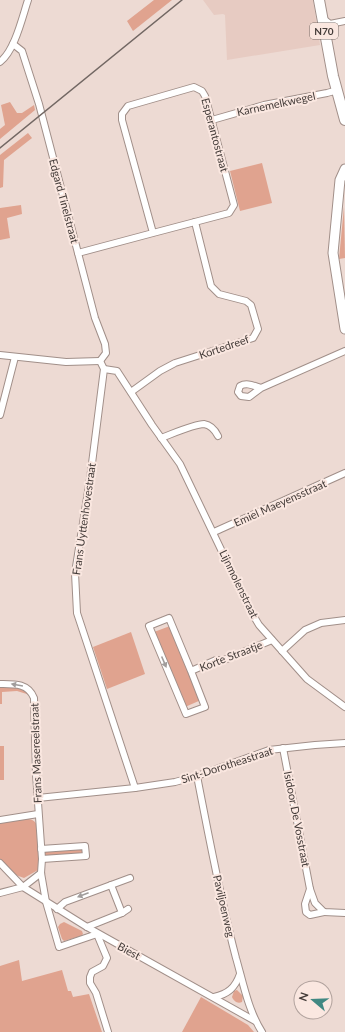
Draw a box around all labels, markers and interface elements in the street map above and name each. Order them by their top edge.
road number: N70 [310,23,338,39]
street label: Karnemelkwegel [235,89,316,118]
street label: Esperantostraat [199,96,232,173]
street label: Edgard Tinelstraat [47,157,82,245]
street label: Kortedreef [197,332,251,361]
street label: Frans Uyttenhovestraat [69,462,98,576]
street label: Emiel Maeyensstraat [231,476,328,529]
street label: Lijnmolenstraat [217,548,262,620]
street label: Korte Straatje [197,637,264,674]
one-way arrow [162,656,168,668]
one-way arrow [11,682,23,688]
street label: Frans Masereelstraat [27,703,44,803]
street label: Sint-Dorotheastraat [179,744,274,786]
street label: Isidoor De Vosstraat [282,770,313,868]
street label: Paviljoenweg [211,873,238,939]
one-way arrow [77,893,89,899]
street label: Biest [116,939,143,962]
north arrow [293,980,333,1020]
text: N [296,990,311,1003]

